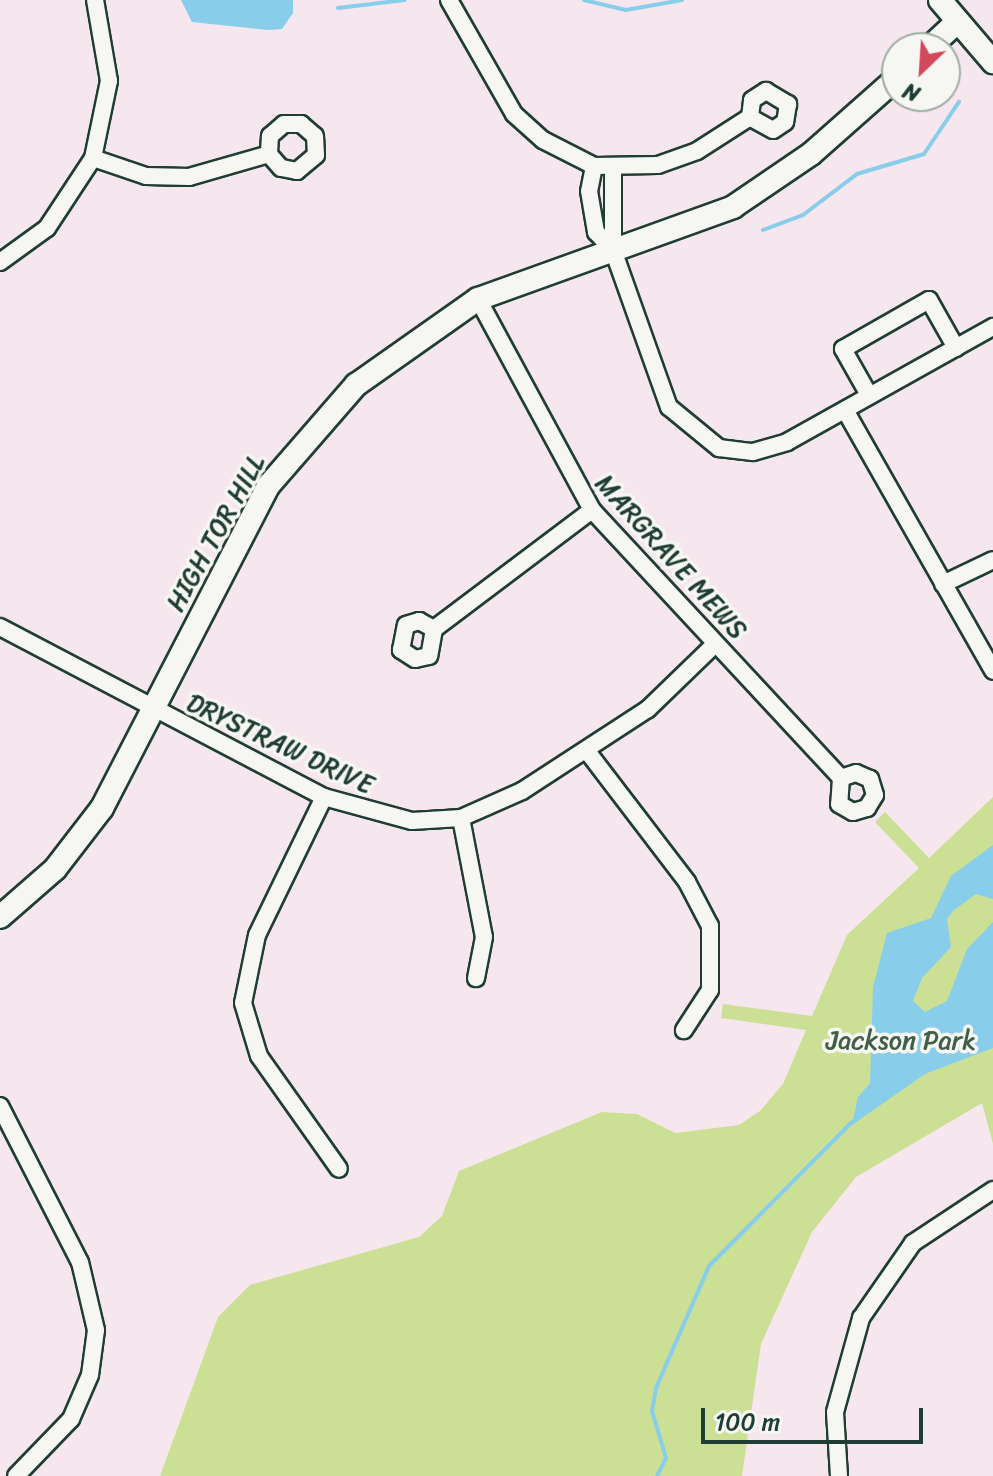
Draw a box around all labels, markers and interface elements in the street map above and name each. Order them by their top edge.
north arrow [881,32,961,112]
text: N [896,71,927,113]
street label: HIGH TOR HILL [160,448,272,618]
street label: MARGRAVE MEWS [589,469,753,645]
street label: DRYSTRAW DRIVE [181,687,379,801]
park label: Jackson Park [826,1025,976,1057]
scale bar [705,1392,927,1442]
text: 100 m [715,1401,780,1443]

